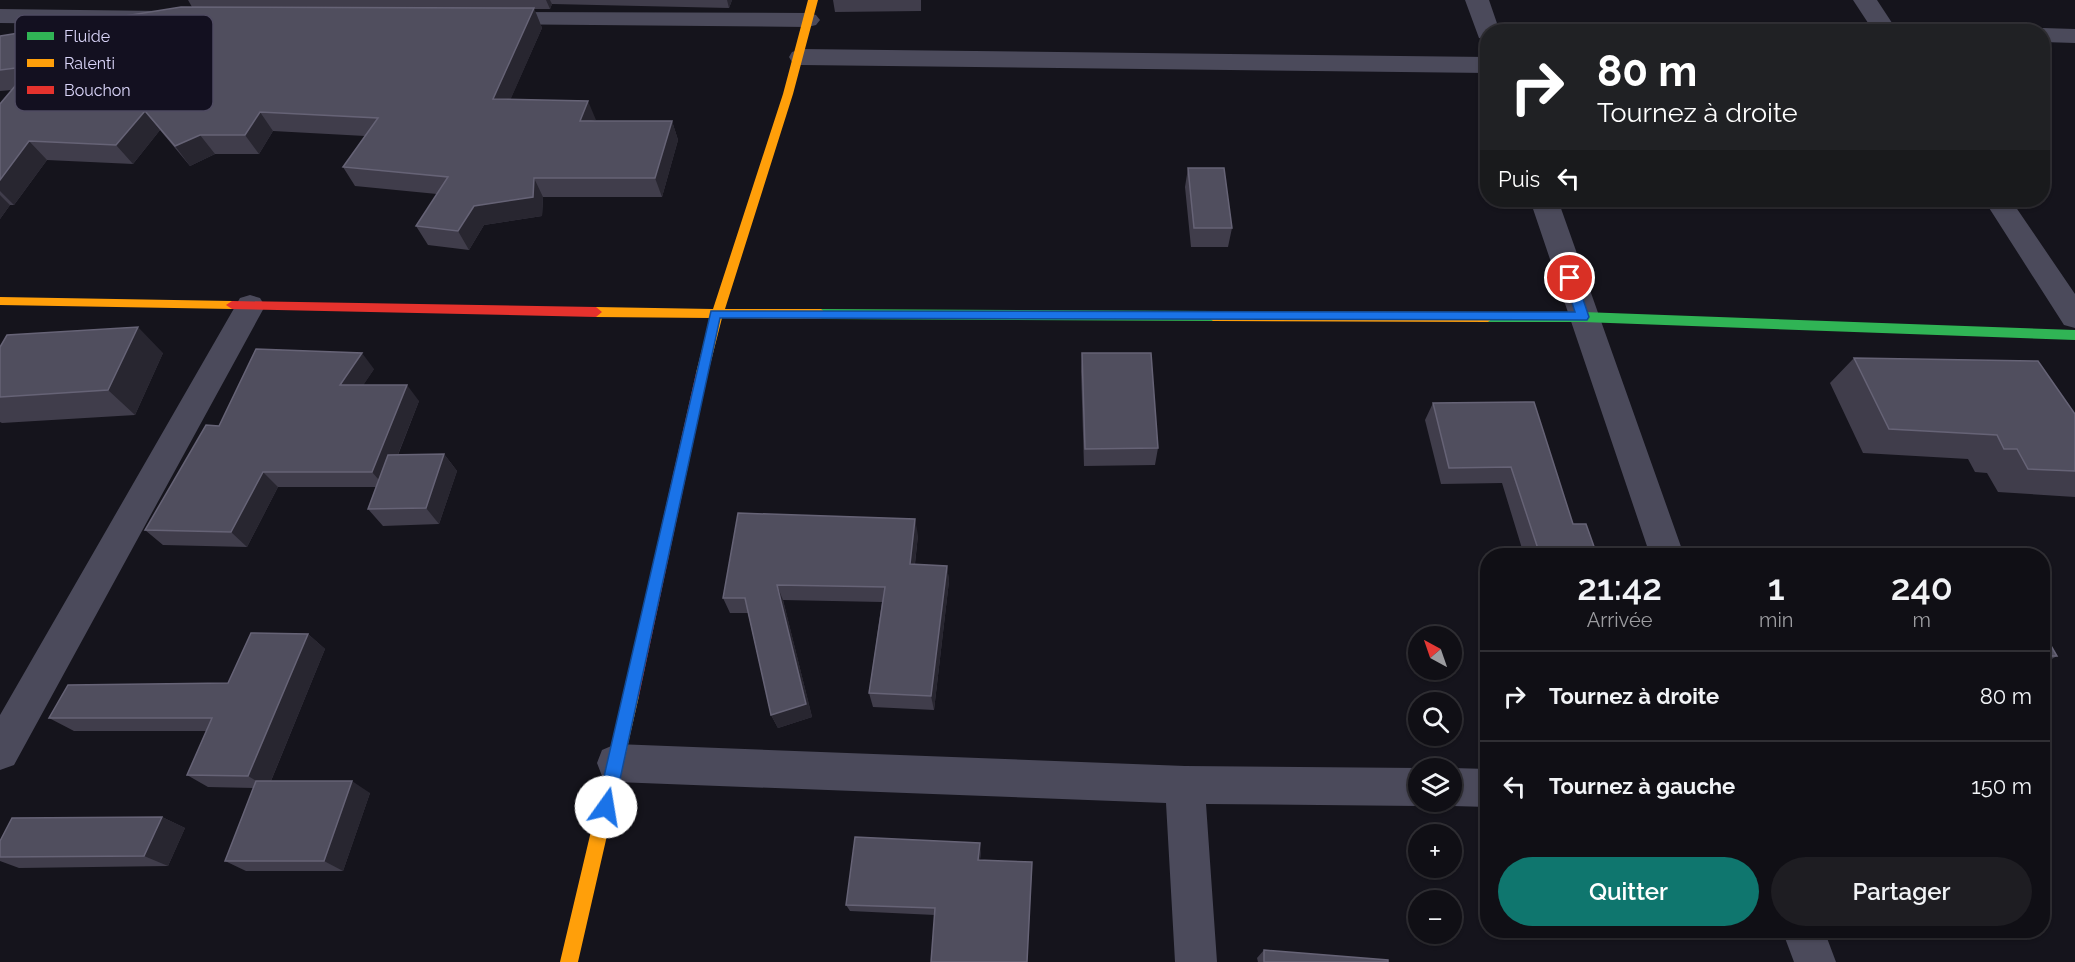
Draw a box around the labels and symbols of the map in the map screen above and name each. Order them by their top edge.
legend [15,15,213,111]
text: Fluide [64,27,110,46]
text: Ralenti [64,54,115,73]
text: Bouchon [64,81,131,100]
pin [1544,252,1595,303]
north arrow [1408,626,1462,680]
position arrow [574,775,638,839]

